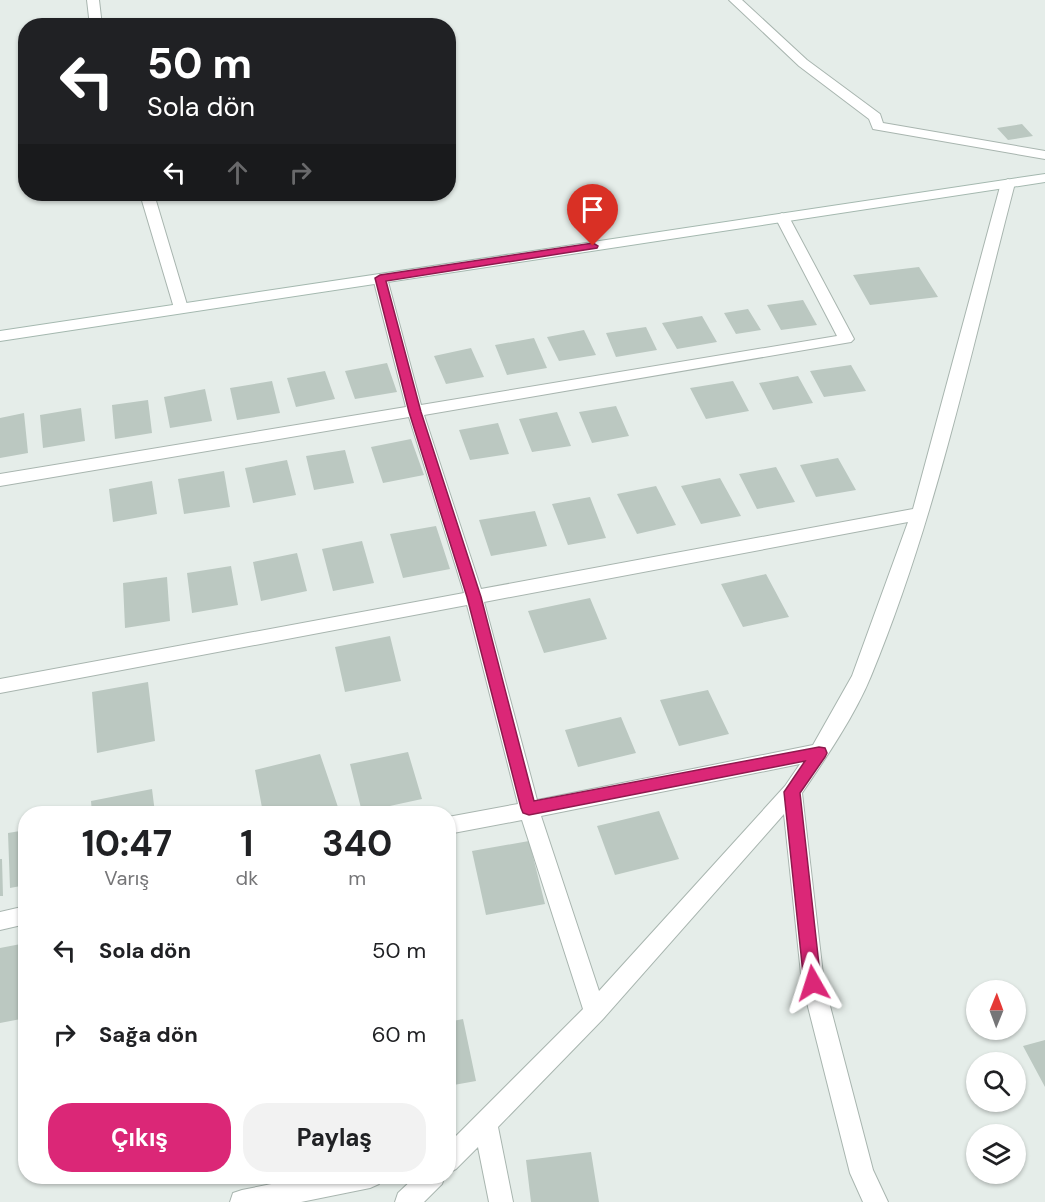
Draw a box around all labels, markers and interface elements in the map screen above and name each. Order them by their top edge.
text: 50 m [147,36,252,91]
icon: left [48,42,126,120]
text: Sola dön [147,89,255,124]
icon: left [158,156,191,189]
icon: ahead [221,156,254,189]
icon: right [284,156,317,189]
pin [567,184,618,246]
icon: arrive [576,193,609,226]
text: 10:47 [82,820,172,867]
text: 1 [240,820,253,867]
text: 340 [322,820,392,867]
text: Varış [104,865,149,891]
text: dk [236,865,258,891]
text: m [348,865,366,891]
icon: left [48,934,81,967]
text: Sola dön [99,936,191,965]
text: 50 m [372,936,426,965]
position arrow [781,951,845,1015]
north arrow [966,980,1026,1040]
map controls [966,980,1026,1184]
icon: right [48,1018,81,1051]
text: Sağa dön [99,1020,198,1049]
text: 60 m [372,1020,426,1049]
button: search [966,1052,1026,1112]
button: Çıkış [48,1103,231,1172]
button: Paylaş [243,1103,426,1172]
button: layers [966,1124,1026,1184]

